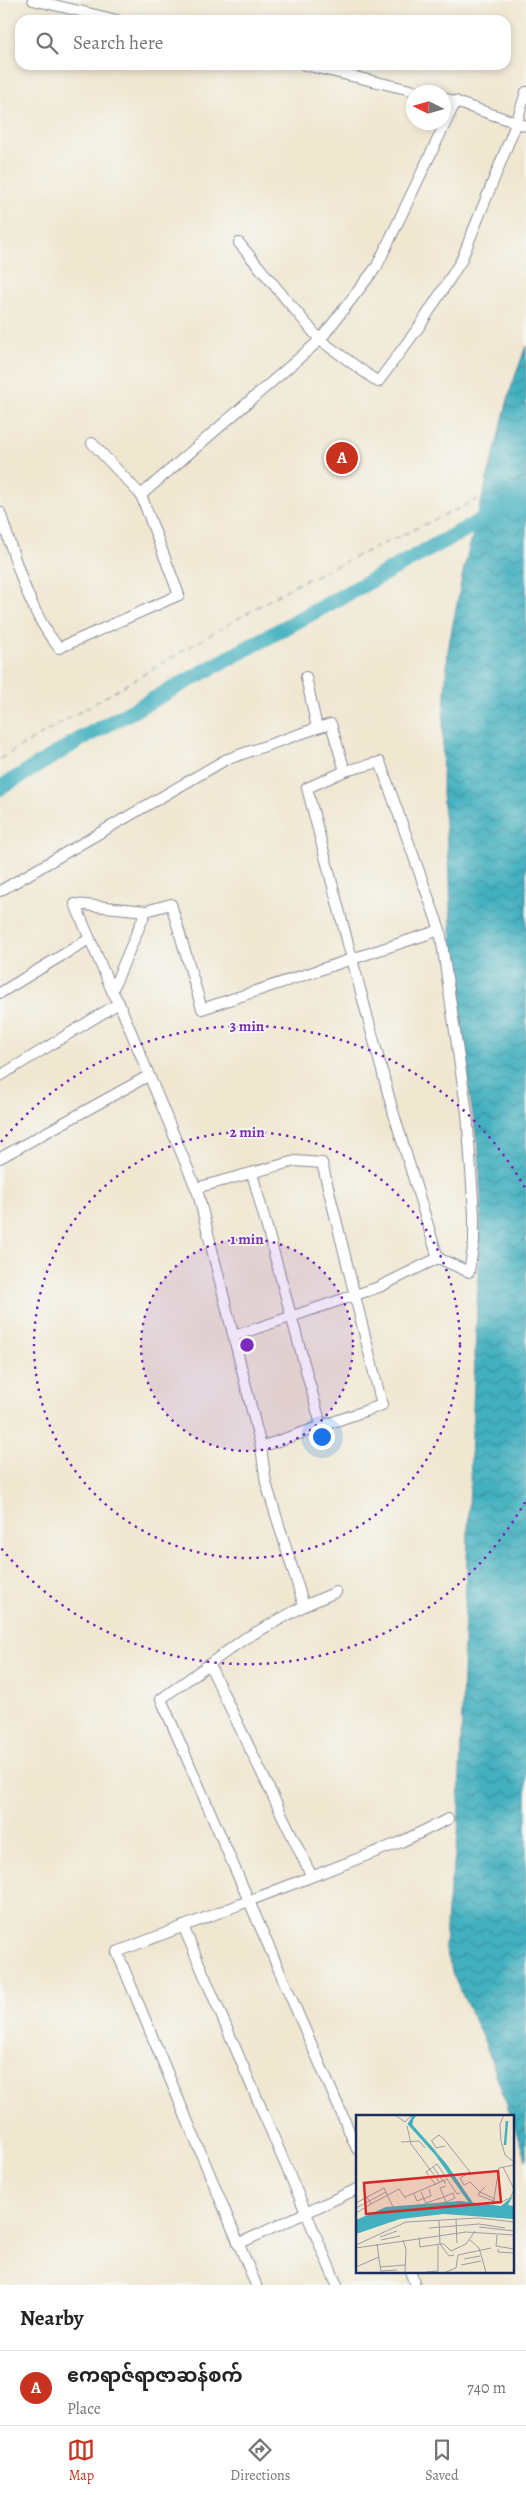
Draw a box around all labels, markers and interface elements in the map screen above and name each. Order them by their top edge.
search box [15,15,511,70]
icon: search [33,29,61,57]
text: Search here [73,30,163,56]
north arrow [406,85,451,130]
pin: A [326,439,358,477]
text: 3 min [230,1016,265,1036]
text: 2 min [229,1122,265,1142]
text: 1 min [230,1229,264,1249]
centre of rings [238,1336,256,1354]
your location [309,1424,335,1450]
inset map [356,2115,514,2272]
text: Nearby [20,2304,83,2332]
text: ဧကရာဇ်ရာဇာဆန်စက် [67,2363,243,2389]
text: A [31,2377,41,2399]
text: 740 m [467,2377,506,2399]
text: Place [67,2398,101,2420]
tab: Map [67,2436,95,2485]
tab: Directions [230,2436,290,2485]
tab: Saved [425,2436,459,2485]

